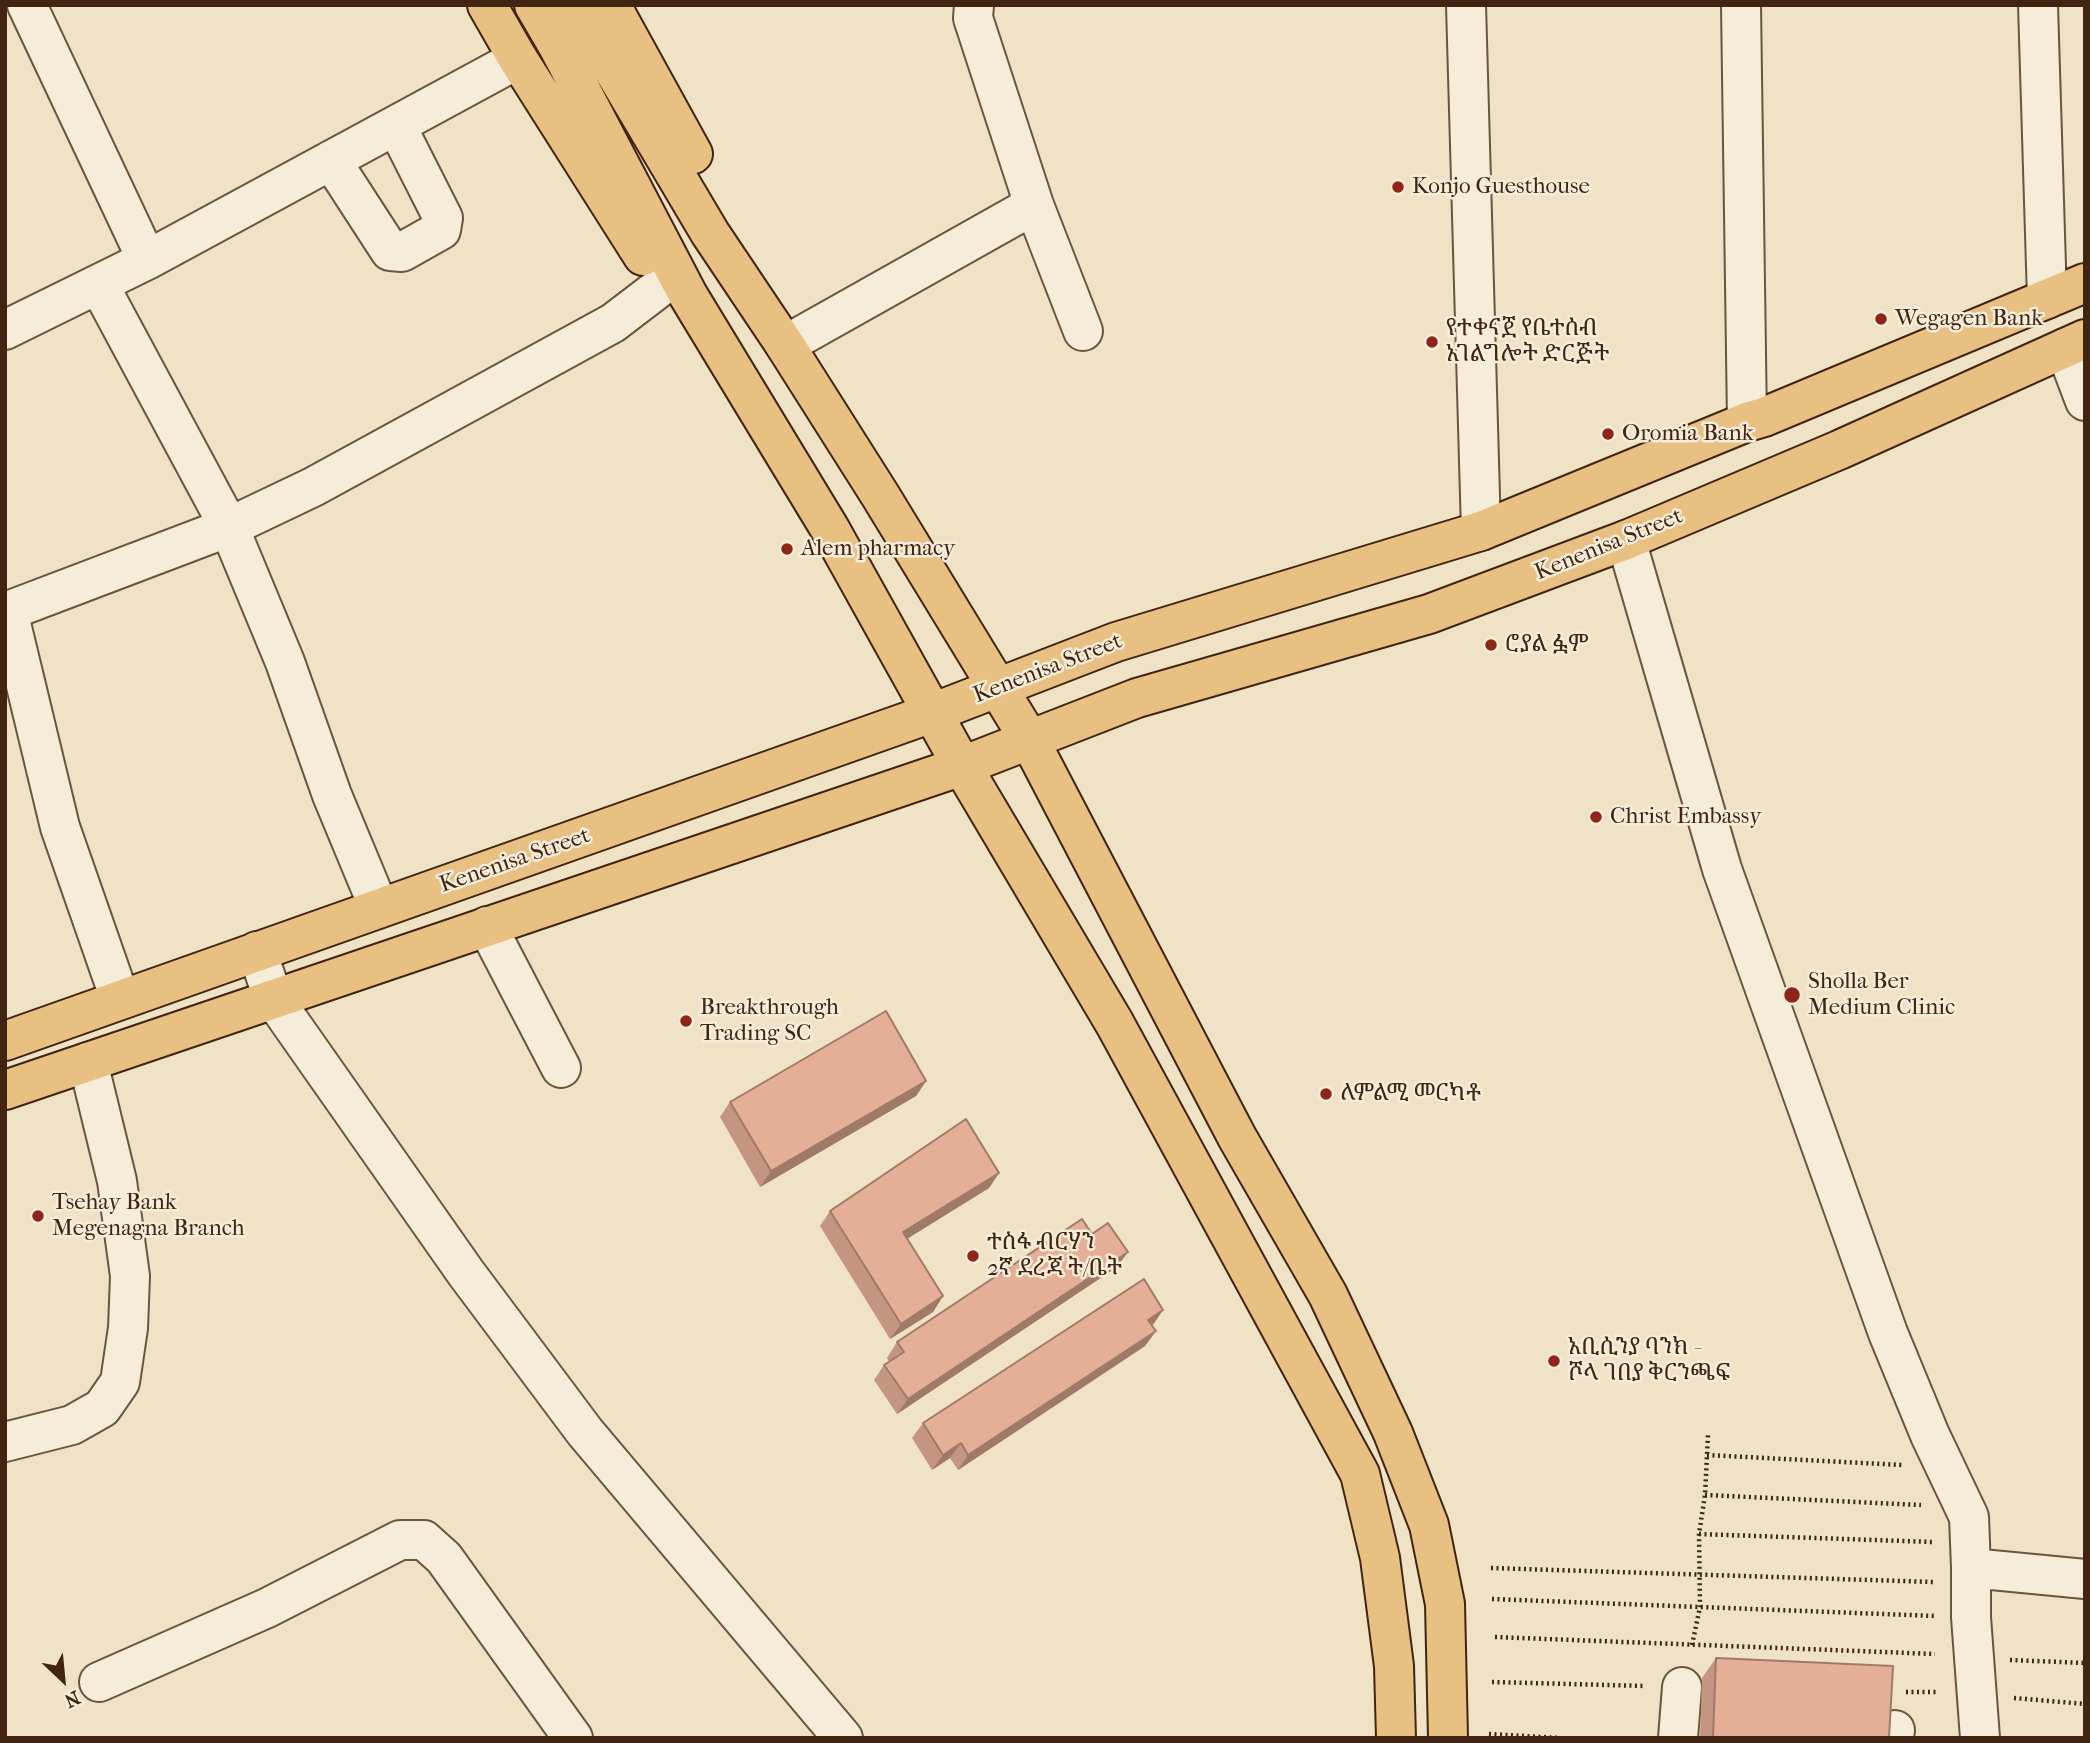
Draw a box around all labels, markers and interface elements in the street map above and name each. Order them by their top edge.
place label: Konjo Guesthouse [1412,173,1590,201]
marker: Konjo Guesthouse [1390,179,1406,195]
place label: Wegagen Bank [1895,305,2043,333]
marker: Wegagen Bank [1873,311,1889,327]
place label: የተቀናጀ የቤተሰብ አገልግሎት ድርጅት [1446,315,1609,369]
marker: የተቀናጀ የቤተሰብ አገልግሎት ድርጅት [1424,334,1440,350]
place label: Oromia Bank [1622,420,1754,448]
marker: Oromia Bank [1600,426,1616,442]
street label: Kenenisa Street [1531,503,1687,587]
place label: Alem pharmacy [801,535,955,563]
marker: Alem pharmacy [779,541,795,557]
street label: Kenenisa Street [970,628,1126,710]
place label: ሮያል ፏም [1505,631,1589,659]
marker: ሮያል ፏም [1483,637,1499,653]
place label: Christ Embassy [1610,803,1761,831]
marker: Christ Embassy [1588,809,1604,825]
street label: Kenenisa Street [436,822,594,900]
place label: Sholla Ber Medium Clinic [1808,968,1955,1022]
marker: Sholla Ber Medium Clinic [1782,985,1802,1005]
place label: Breakthrough Trading SC [700,994,839,1048]
marker: Breakthrough Trading SC [678,1013,694,1029]
place label: ለምልሚ መርካቶ [1340,1080,1481,1108]
marker: ለምልሚ መርካቶ [1318,1086,1334,1102]
place label: Tsehay Bank Megenagna Branch [52,1189,245,1243]
marker: Tsehay Bank Megenagna Branch [30,1208,46,1224]
place label: ተስፋ ብርሃን 2ኛ ደረጃ ት/ቤት [987,1229,1122,1283]
marker: ተስፋ ብርሃን 2ኛ ደረጃ ት/ቤት [965,1248,981,1264]
place label: አቢሲንያ ባንክ - ሾላ ገበያ ቅርንጫፍ [1568,1334,1730,1388]
marker: አቢሲንያ ባንክ - ሾላ ገበያ ቅርንጫፍ [1546,1353,1562,1369]
north arrow [28,1645,98,1715]
text: N [61,1686,84,1712]

